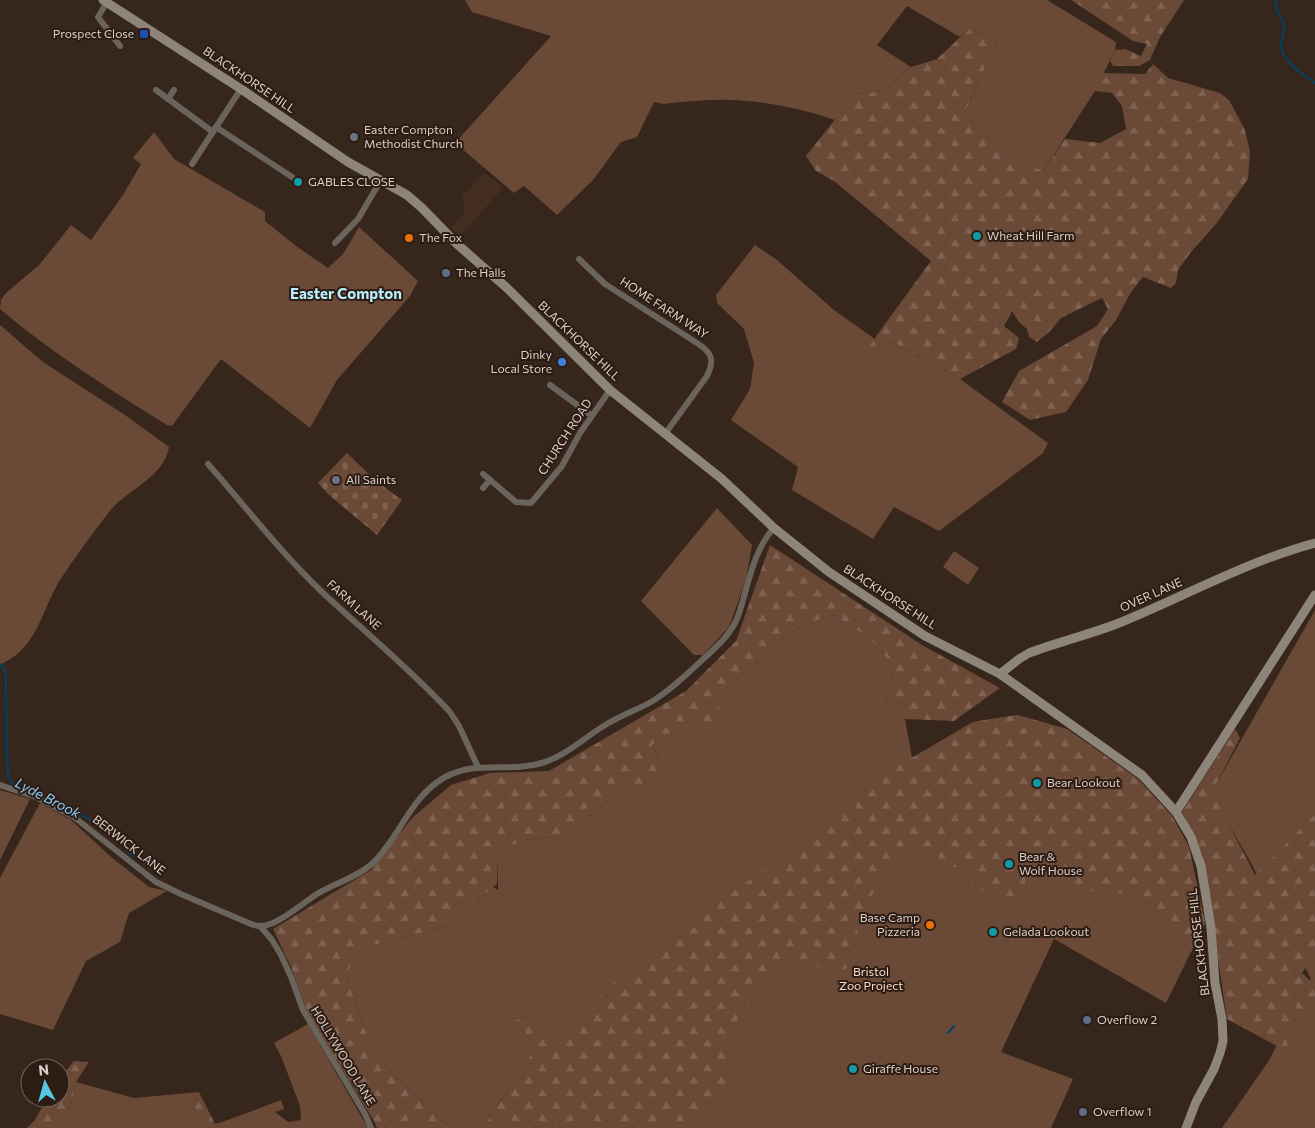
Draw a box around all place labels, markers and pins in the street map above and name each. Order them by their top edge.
place label: Prospect Close [53,26,134,40]
marker: Prospect Close [138,28,150,40]
place label: Easter Compton Methodist Church [364,122,463,150]
marker: Easter Compton Methodist Church [348,131,360,143]
place label: GABLES CLOSE [308,174,395,188]
marker: GABLES CLOSE [292,176,304,188]
place label: Wheat Hill Farm [987,228,1075,242]
place label: The Fox [419,230,463,244]
marker: Wheat Hill Farm [971,230,983,242]
marker: The Fox [403,232,415,244]
place label: The Halls [456,265,506,279]
marker: The Halls [440,267,452,279]
place label: Dinky Local Store [491,347,552,375]
marker: Dinky Local Store [556,356,568,368]
place label: All Saints [346,472,396,486]
marker: All Saints [330,474,342,486]
place label: Bear Lookout [1047,775,1121,789]
marker: Bear Lookout [1031,777,1043,789]
place label: Bear & Wolf House [1019,849,1082,877]
marker: Bear & Wolf House [1003,858,1015,870]
place label: Base Camp Pizzeria [860,910,920,938]
marker: Base Camp Pizzeria [924,919,936,931]
place label: Gelada Lookout [1003,924,1089,938]
marker: Gelada Lookout [987,926,999,938]
place label: Overflow 2 [1097,1012,1158,1026]
marker: Overflow 2 [1081,1014,1093,1026]
place label: Giraffe House [863,1061,938,1075]
marker: Giraffe House [847,1063,859,1075]
place label: Overflow 1 [1093,1104,1152,1118]
marker: Overflow 1 [1077,1106,1089,1118]

